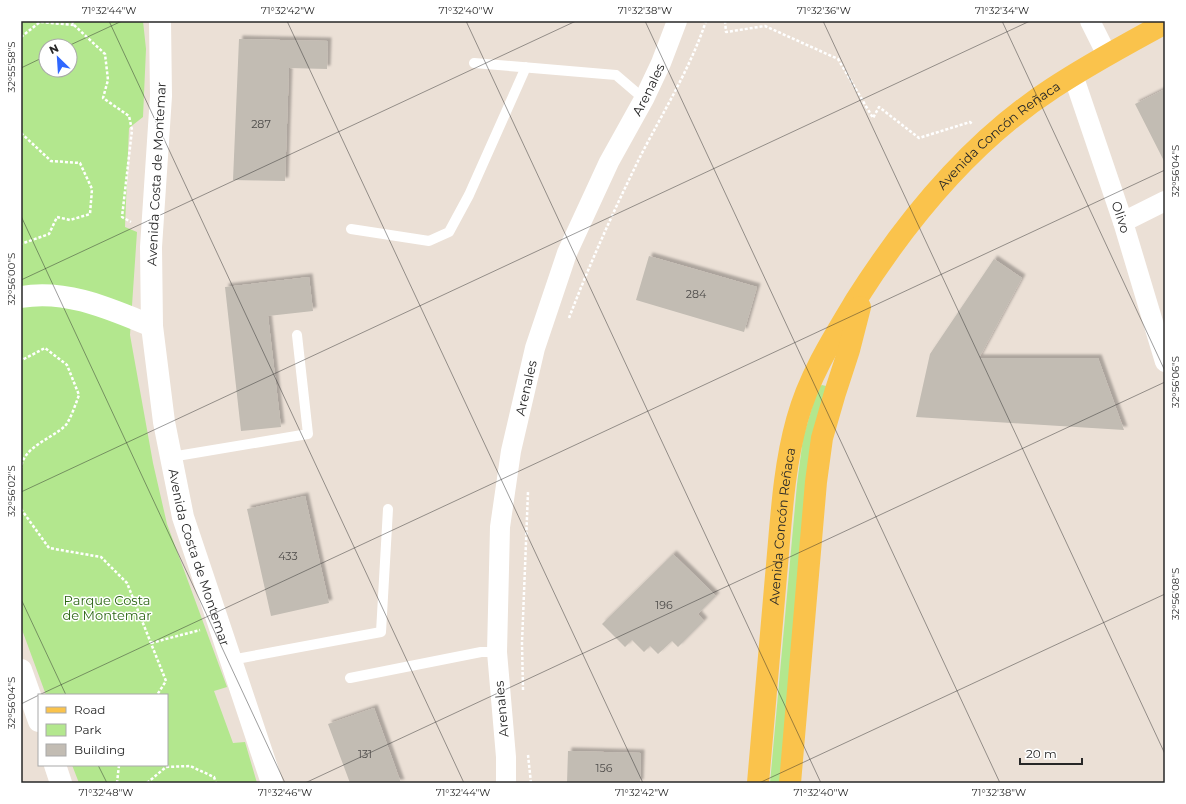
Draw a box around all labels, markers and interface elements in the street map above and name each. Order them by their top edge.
text: 71°32'44"W [82,4,136,17]
text: 71°32'42"W [261,4,315,17]
text: 71°32'40"W [439,4,494,17]
text: 71°32'38"W [618,4,672,17]
text: 71°32'36"W [797,4,851,17]
text: 71°32'34"W [975,4,1029,17]
north arrow [38,38,78,78]
text: N [47,41,61,57]
text: 32°55'58"S [5,42,18,92]
street label: Arenales [628,61,668,118]
street label: Avenida Concón Reñaca [934,78,1063,193]
street label: Avenida Costa de Montemar [143,82,169,266]
house number: 287 [251,117,271,131]
text: 32°56'04"S [1169,145,1182,197]
street label: Olivo [1108,199,1134,235]
text: 32°56'00"S [5,253,18,305]
house number: 284 [686,287,707,301]
text: 32°56'06"S [1169,356,1182,408]
street label: Arenales [512,359,540,417]
street label: Avenida Concón Reñaca [766,446,798,605]
text: 32°56'02"S [5,465,18,517]
street label: Avenida Costa de Montemar [166,467,234,648]
house number: 433 [278,549,298,563]
text: 32°56'08"S [1169,568,1182,620]
park label: Parque Costa de Montemar [63,592,152,623]
house number: 196 [655,598,673,612]
text: 32°56'04"S [5,677,18,729]
street label: Arenales [491,680,511,738]
legend [38,694,168,766]
text: Road [74,702,105,717]
text: Park [74,722,102,737]
scale bar [1020,740,1082,766]
text: Building [74,742,125,757]
text: 20 m [1026,746,1057,761]
house number: 131 [358,747,372,761]
house number: 156 [596,761,613,775]
text: 71°32'48"W [79,786,133,799]
text: 71°32'46"W [258,786,312,799]
text: 71°32'44"W [436,786,490,799]
text: 71°32'42"W [615,786,669,799]
text: 71°32'40"W [794,786,849,799]
text: 71°32'38"W [972,786,1026,799]

